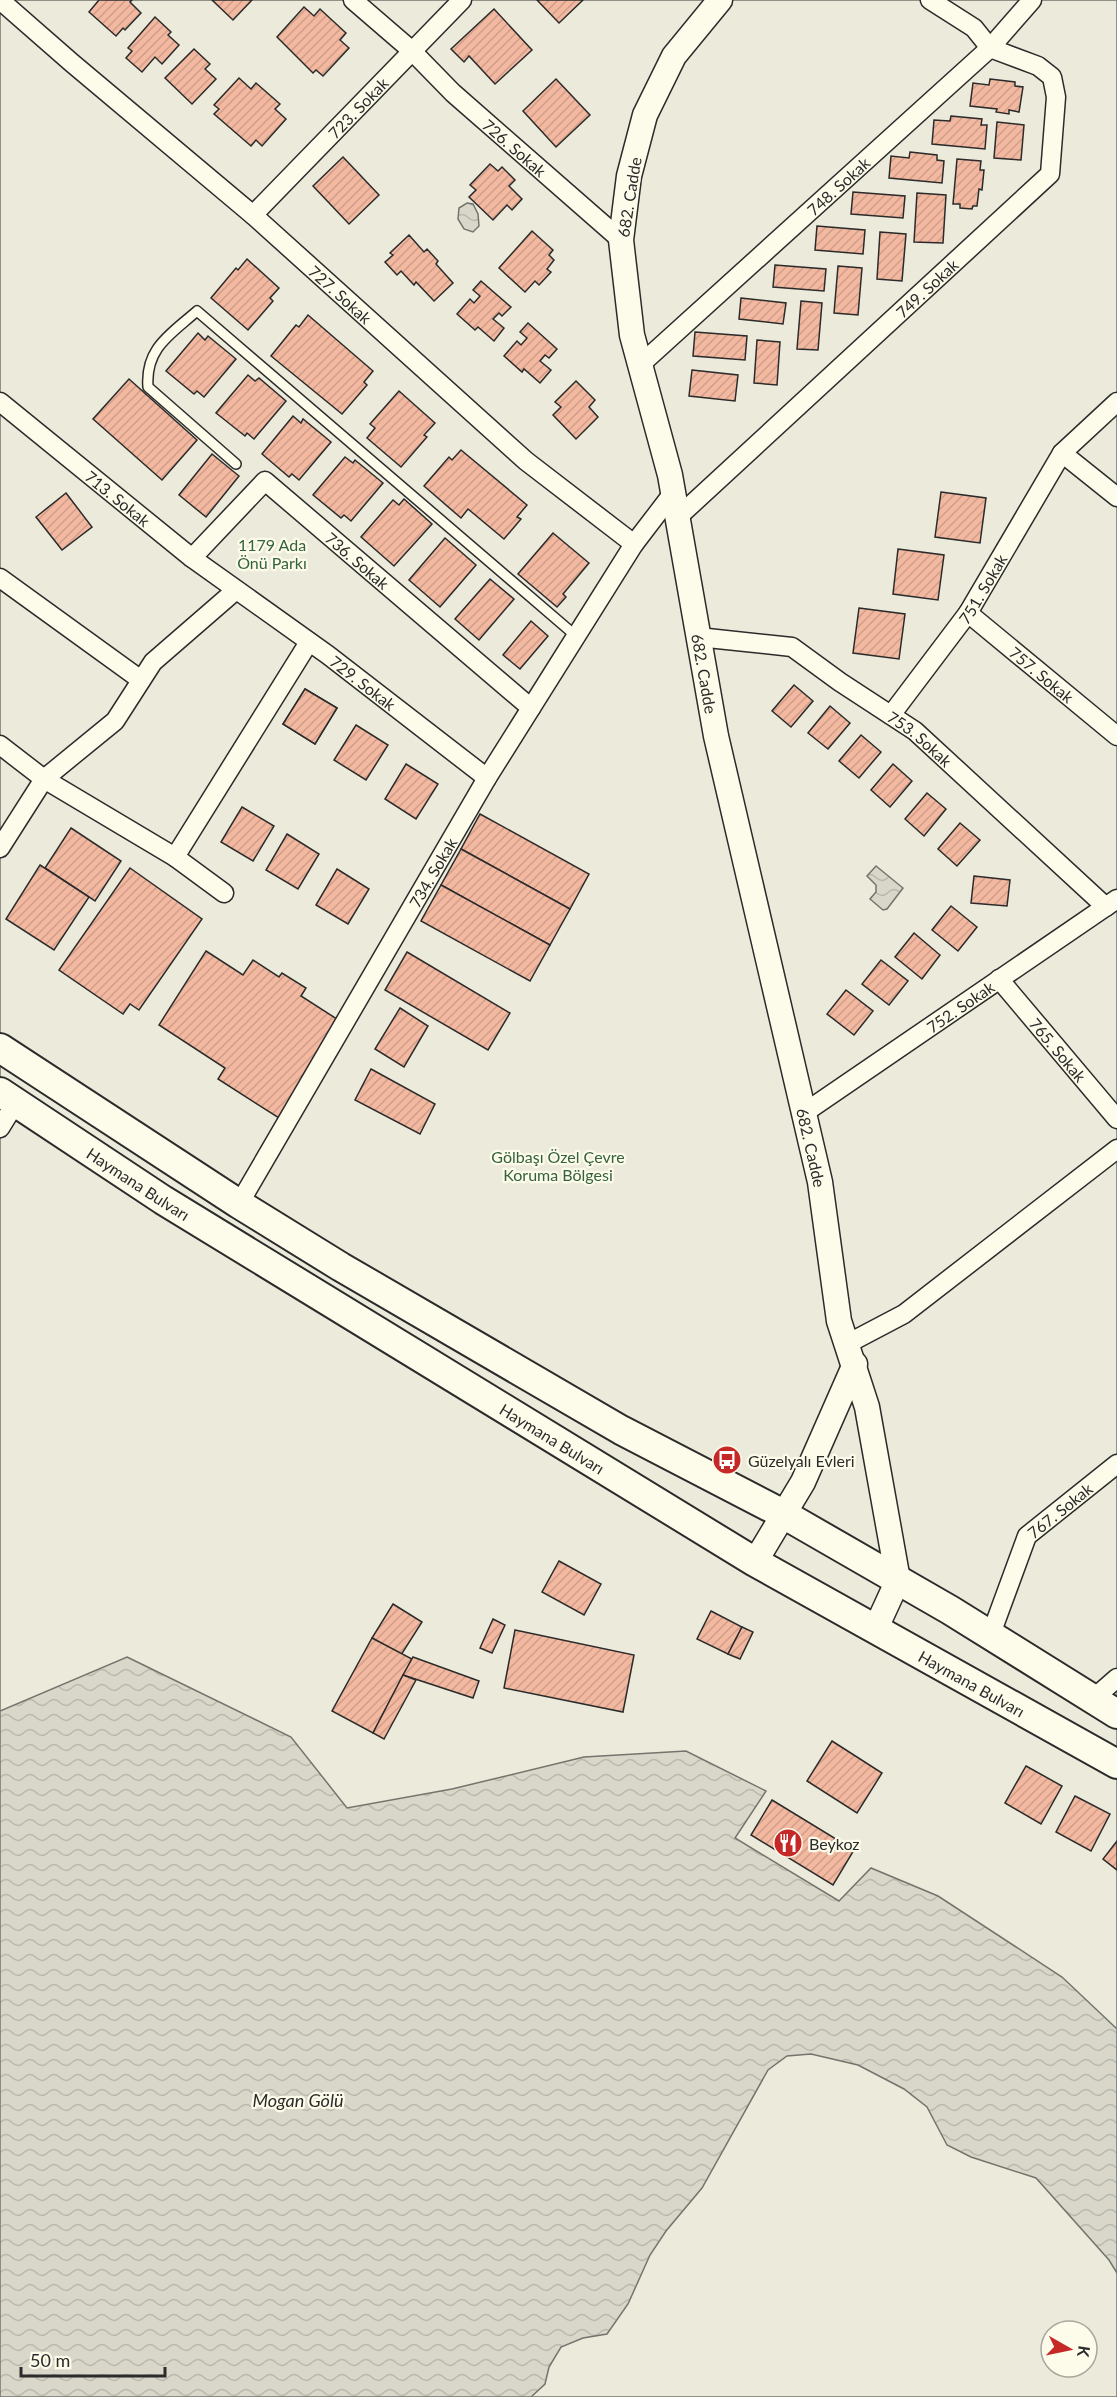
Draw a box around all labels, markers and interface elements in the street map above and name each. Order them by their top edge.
street label: 723. Sokak [324,72,392,142]
street label: 726. Sokak [479,114,551,180]
street label: 748. Sokak [803,152,874,219]
street label: 682. Cadde [613,156,645,238]
street label: 749. Sokak [891,254,962,321]
street label: 727. Sokak [305,261,376,328]
street label: 713. Sokak [82,466,155,530]
street label: 736. Sokak [322,528,394,593]
park label: 1179 Ada Önü Parkı [237,535,307,572]
street label: 751. Sokak [954,550,1011,627]
street label: 682. Cadde [689,632,721,715]
street label: 757. Sokak [1006,642,1079,707]
street label: 729. Sokak [327,651,400,714]
street label: 753. Sokak [884,706,957,771]
street label: 734. Sokak [404,833,460,910]
street label: 752. Sokak [923,976,998,1036]
street label: 765. Sokak [1026,1014,1091,1086]
street label: 682. Cadde [794,1106,830,1188]
street label: Haymana Bulvarı [84,1143,193,1224]
park label: Gölbaşı Özel Çevre Koruma Bölgesi [491,1147,625,1184]
street label: Haymana Bulvarı [497,1399,608,1477]
bus stop icon: Güzelyalı Evleri [711,1444,743,1476]
place label: Güzelyalı Evleri [748,1451,855,1470]
street label: 767. Sokak [1023,1478,1096,1542]
street label: Haymana Bulvarı [916,1646,1029,1720]
restaurant icon: Beykoz [772,1827,804,1859]
place label: Beykoz [809,1834,860,1853]
water label: Mogan Gölü [253,2089,343,2111]
north arrow [1039,2319,1099,2379]
scale bar [21,2340,165,2378]
text: K [1074,2345,1095,2359]
text: 50 m [30,2349,70,2371]

